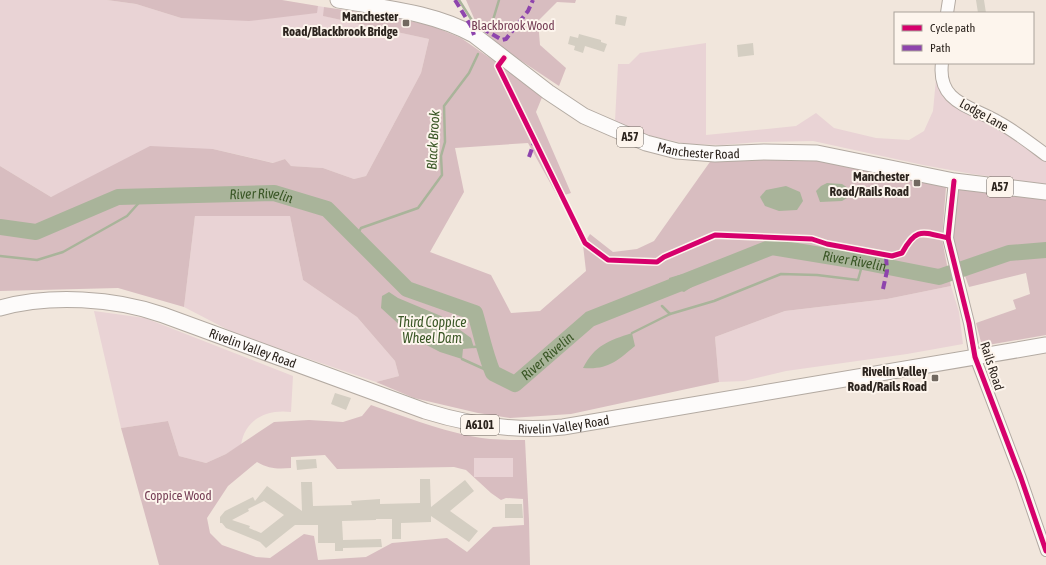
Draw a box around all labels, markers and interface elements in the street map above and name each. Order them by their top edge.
place label: Manchester Road/Blackbrook Bridge [283,9,399,39]
legend [894,12,1034,64]
marker: Manchester Road/Blackbrook Bridge [401,18,411,28]
park label: Blackbrook Wood [471,18,555,33]
text: Cycle path [930,21,975,35]
text: Path [930,41,951,55]
street label: Lodge Lane [957,95,1011,135]
water label: Black Brook [423,109,443,170]
road number: A57 [617,127,643,147]
street label: Manchester Road [656,139,740,161]
place label: Manchester Road/Rails Road [830,169,910,199]
road number: A57 [987,177,1013,197]
marker: Manchester Road/Rails Road [912,178,922,188]
water label: River Rivelin [229,185,295,206]
water label: River Rivelin [821,247,888,274]
water label: Third Coppice Wheel Dam [397,314,467,346]
street label: Rivelin Valley Road [207,325,298,371]
water label: River Rivelin [518,329,577,383]
street label: Rails Road [977,340,1007,392]
place label: Rivelin Valley Road/Rails Road [848,364,928,394]
marker: Rivelin Valley Road/Rails Road [930,373,940,383]
street label: Rivelin Valley Road [518,412,610,436]
road number: A6101 [461,415,499,435]
park label: Coppice Wood [144,488,212,503]

